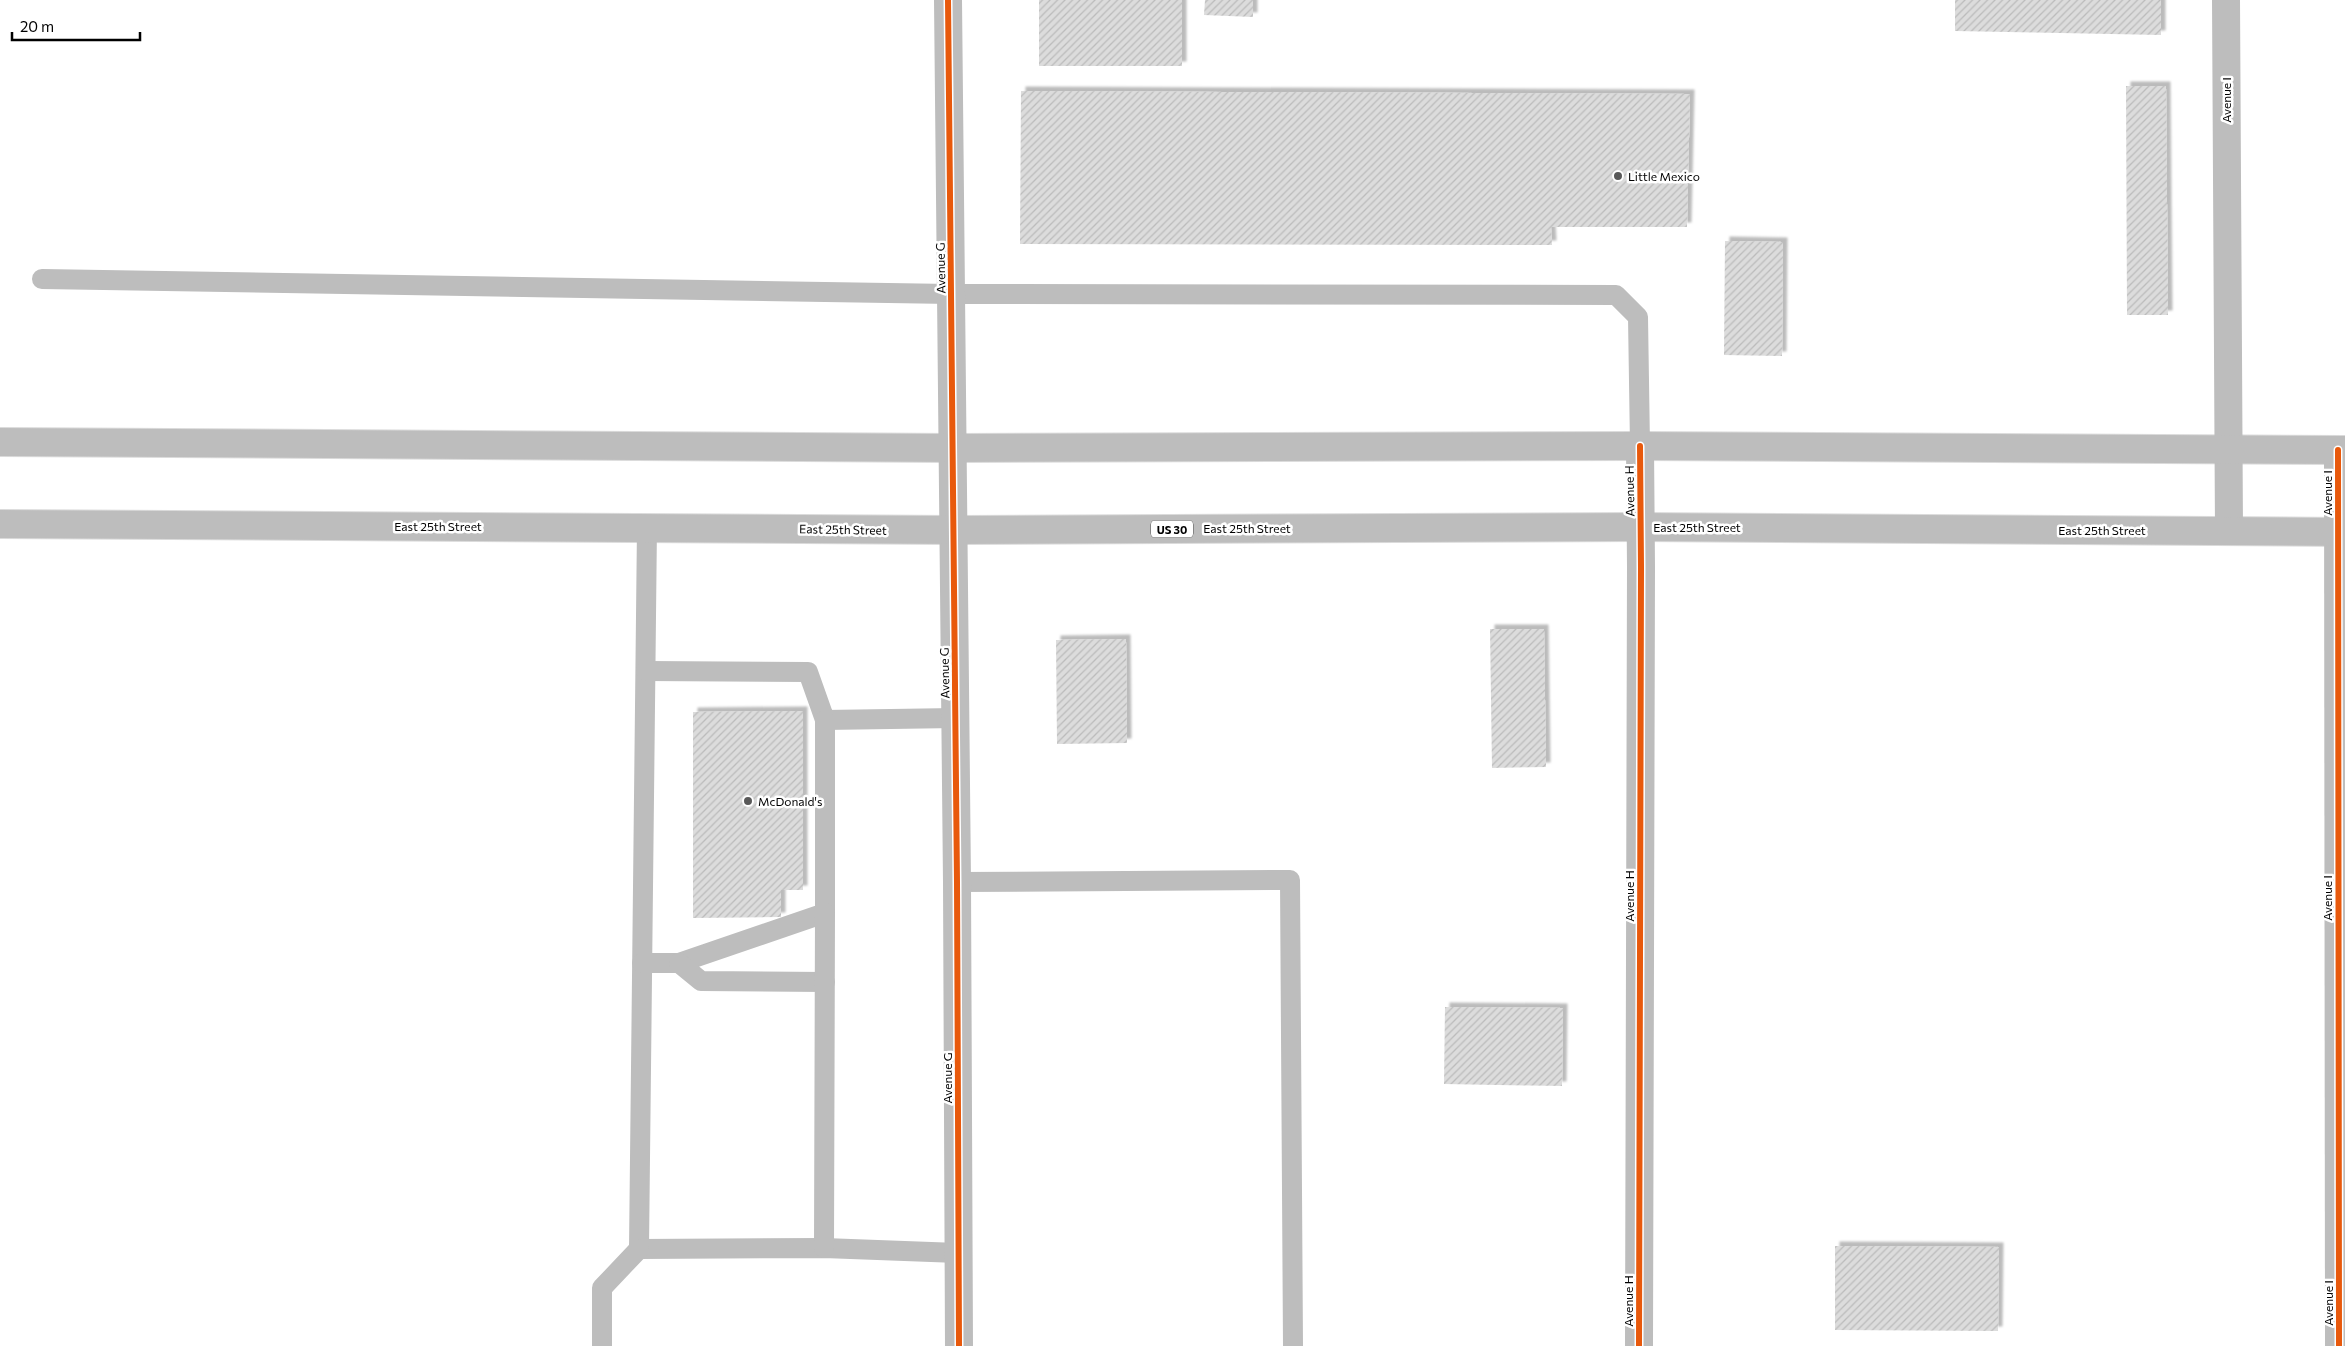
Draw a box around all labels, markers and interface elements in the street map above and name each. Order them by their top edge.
scale bar [12,10,140,42]
text: 20 m [20,17,54,35]
street label: Avenue I [2219,77,2233,123]
place label: Little Mexico [1628,169,1700,183]
marker: Little Mexico [1612,170,1624,182]
street label: Avenue G [933,242,947,294]
street label: Avenue H [1622,465,1636,517]
street label: Avenue I [2320,470,2334,516]
street label: East 25th Street [394,519,482,533]
road number: US 30 [1151,520,1193,538]
street label: East 25th Street [1653,520,1741,534]
street label: East 25th Street [799,521,887,537]
street label: East 25th Street [1203,521,1291,535]
street label: East 25th Street [2058,523,2146,537]
street label: Avenue G [937,647,951,699]
place label: McDonald's [758,794,822,808]
marker: McDonald's [742,795,754,807]
street label: Avenue H [1622,870,1636,922]
street label: Avenue I [2320,875,2334,921]
street label: Avenue G [940,1052,954,1104]
street label: Avenue H [1621,1275,1635,1327]
street label: Avenue I [2321,1280,2335,1326]

